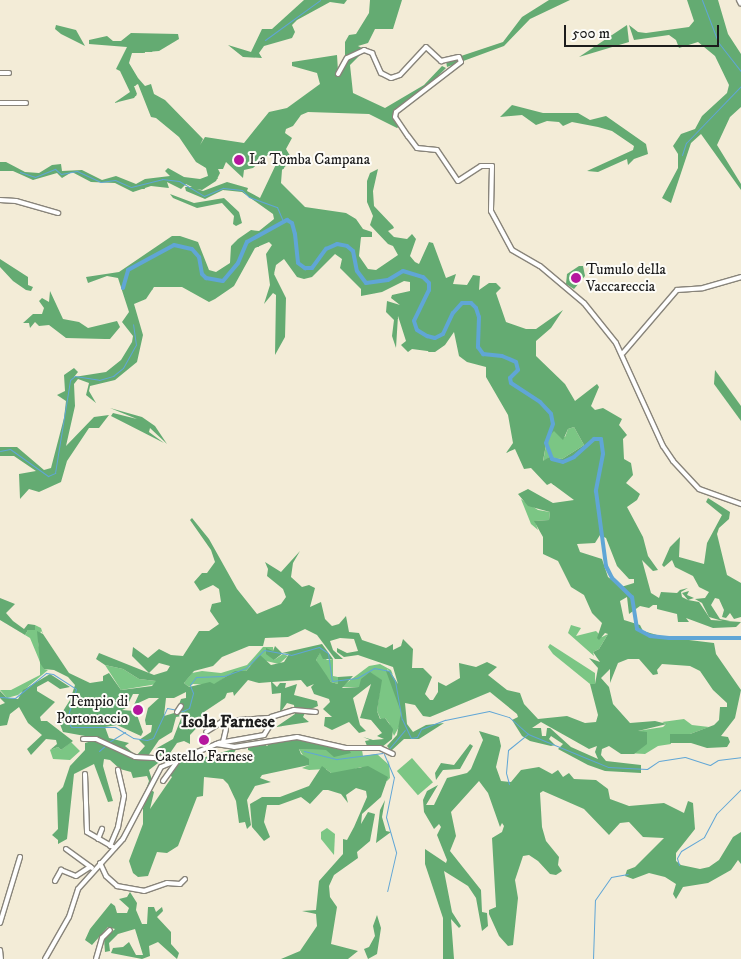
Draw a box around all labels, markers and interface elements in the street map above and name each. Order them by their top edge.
scale bar [566,15,721,47]
text: 500 m [572,24,610,43]
place label: La Tomba Campana [249,151,370,169]
marker: La Tomba Campana [233,154,245,166]
place label: Tumulo della Vaccareccia [586,260,666,295]
marker: Tumulo della Vaccareccia [570,272,582,284]
place label: Tempio di Portonaccio [56,692,128,727]
marker: Tempio di Portonaccio [132,704,144,716]
district label: Isola Farnese [181,711,275,733]
marker: Castello Farnese [198,734,210,746]
place label: Castello Farnese [155,748,253,766]

